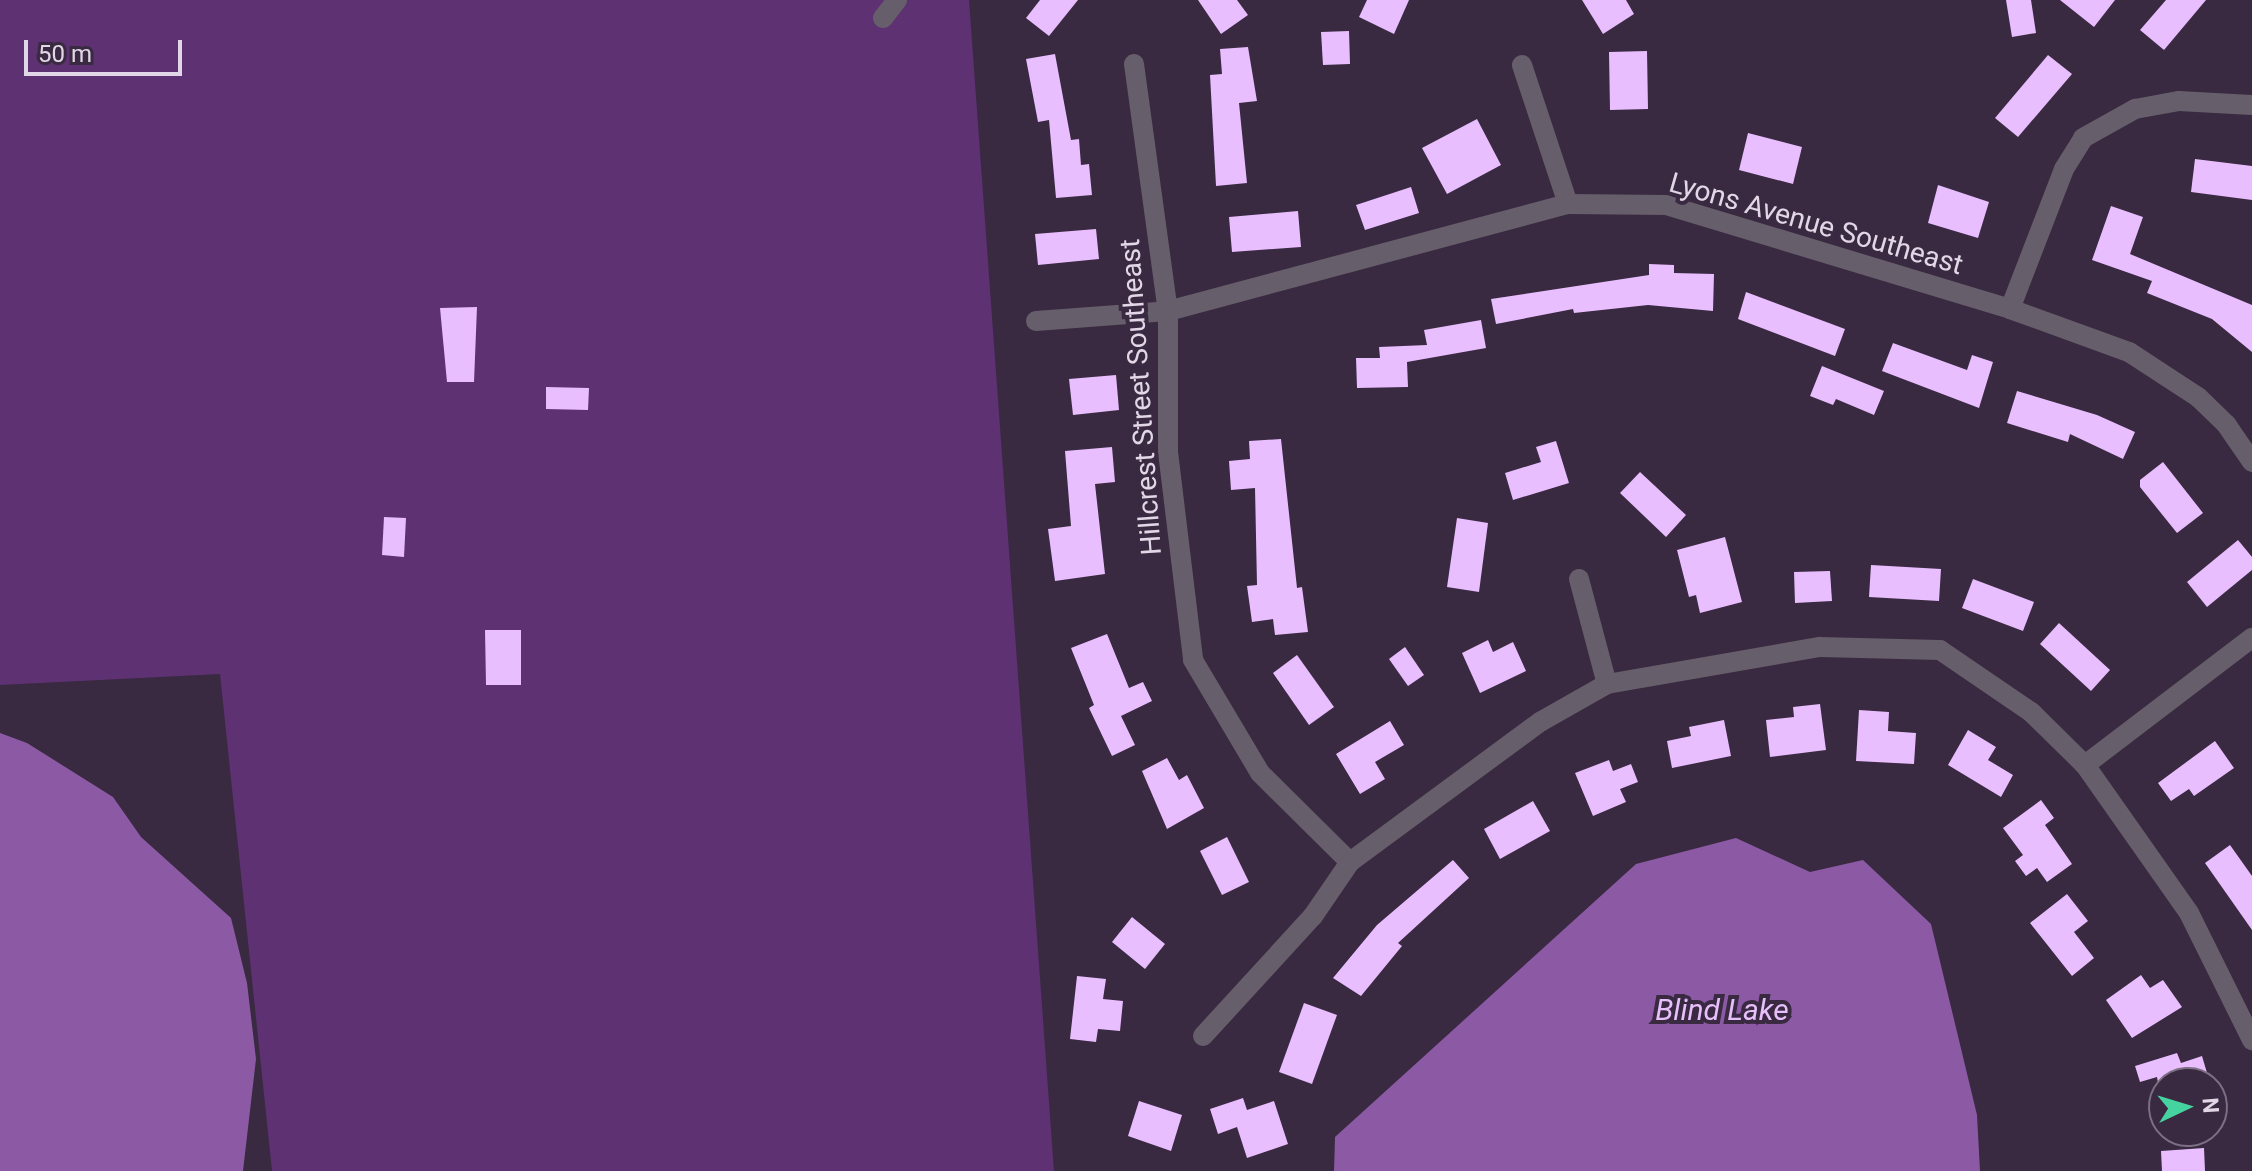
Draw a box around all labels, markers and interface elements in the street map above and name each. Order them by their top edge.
scale bar [28,24,186,74]
text: 50 m [38,40,92,68]
street label: Lyons Avenue Southeast [1665,166,1967,282]
street label: Hillcrest Street Southeast [1113,238,1169,556]
water label: Blind Lake [1655,992,1789,1028]
north arrow [2148,1067,2228,1147]
text: N [2197,1097,2223,1114]

